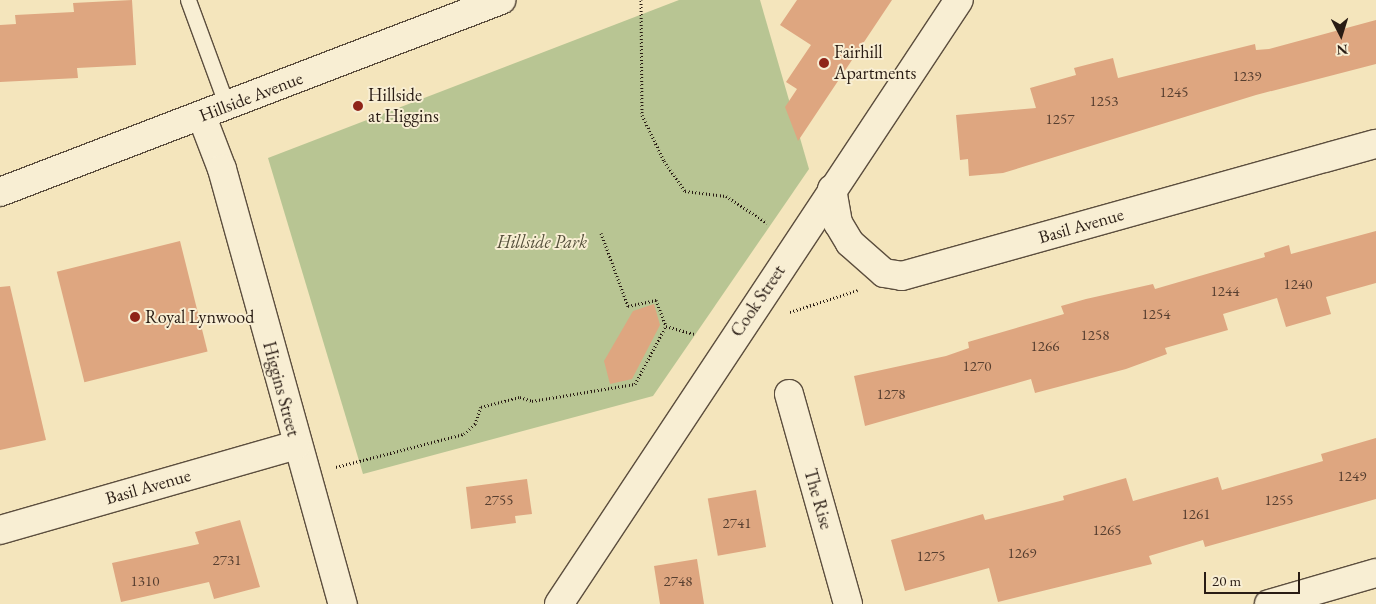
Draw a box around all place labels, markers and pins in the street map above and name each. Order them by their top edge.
place label: Fairhill Apartments [834,42,916,84]
marker: Fairhill Apartments [818,57,830,69]
place label: Hillside at Higgins [368,85,439,128]
marker: Hillside at Higgins [352,100,364,112]
place label: Royal Lynwood [145,306,254,328]
marker: Royal Lynwood [129,311,141,323]

